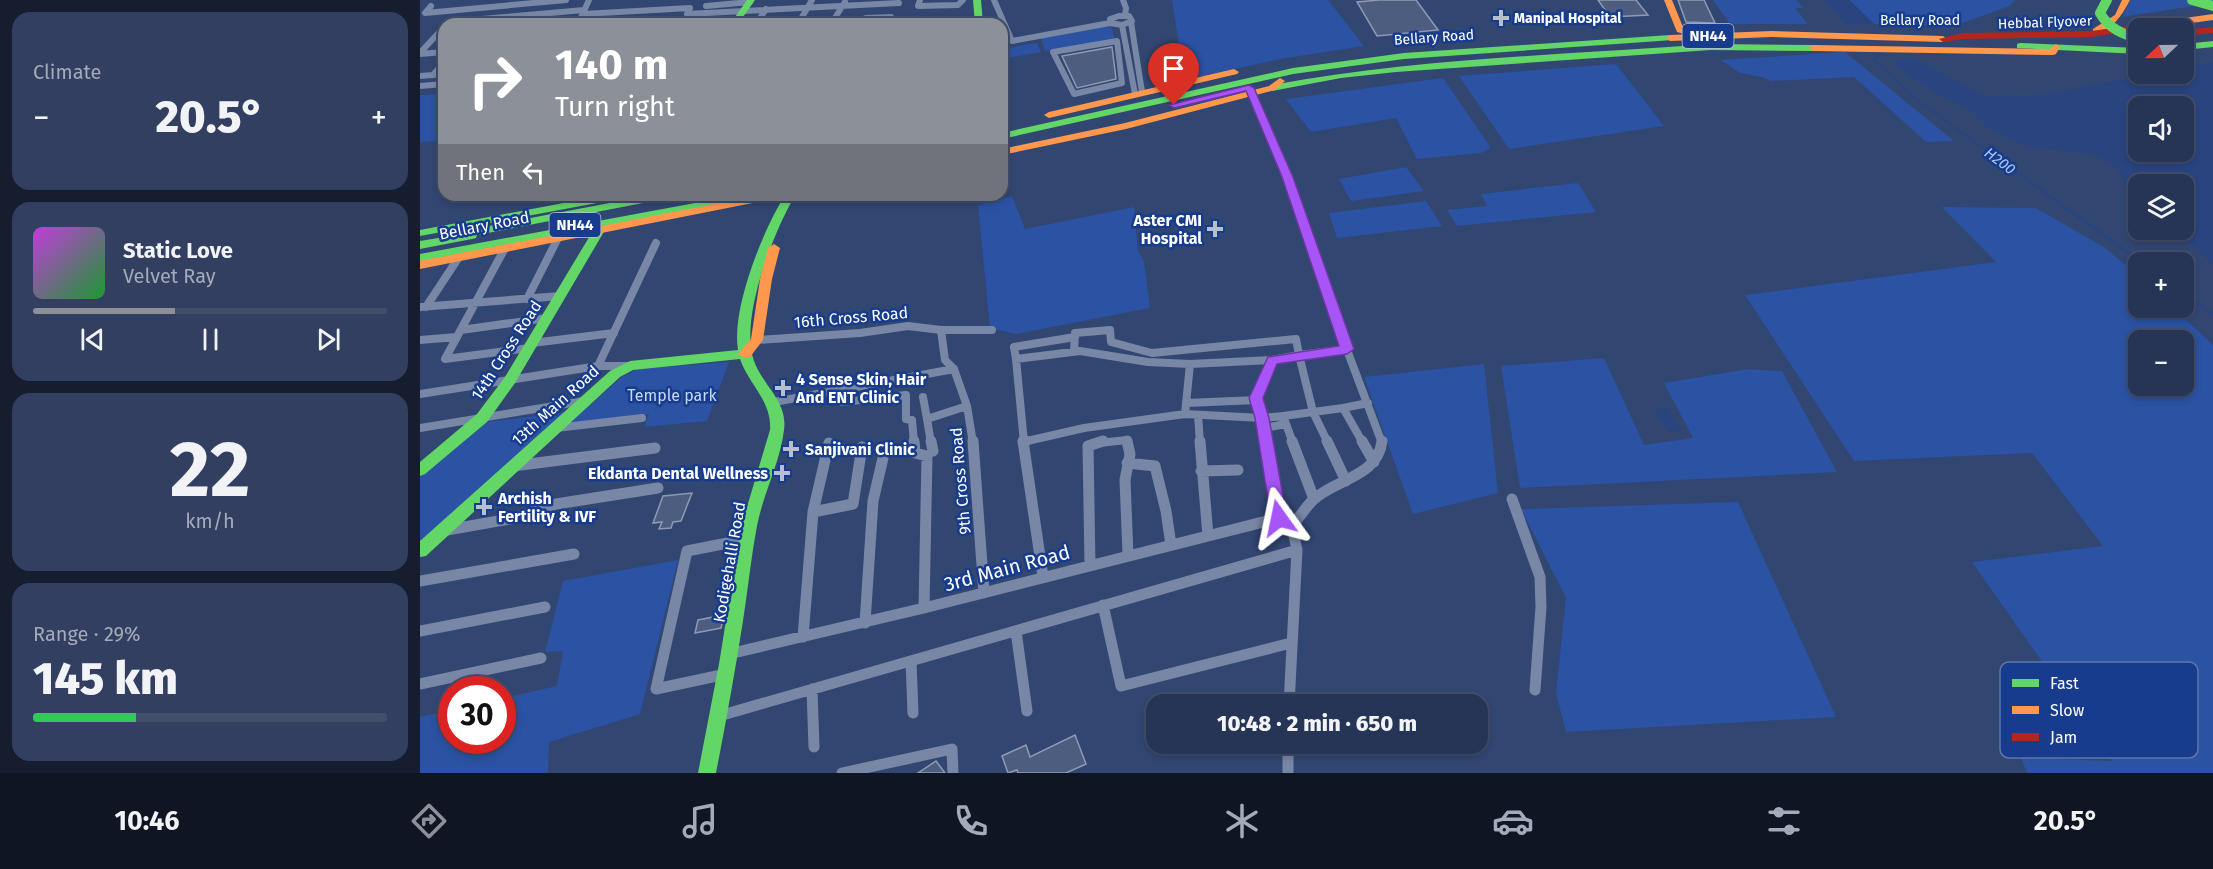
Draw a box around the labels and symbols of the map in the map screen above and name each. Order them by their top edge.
marker: Manipal Hospital [1492,9,1510,27]
place label: Manipal Hospital [1514,10,1622,27]
street label: Bellary Road [1880,12,1960,29]
street label: Hebbal Flyover [1998,12,2093,33]
north arrow [2128,18,2194,84]
road number: NH44 [1682,24,1734,48]
street label: Bellary Road [1393,26,1475,49]
pin [1148,43,1199,105]
water label: H200 [1981,144,2019,178]
street label: Bellary Road [437,207,531,244]
place label: Aster CMI Hospital [1133,211,1202,248]
road number: NH44 [550,213,600,237]
marker: Aster CMI Hospital [1206,220,1224,238]
street label: 14th Cross Road [467,297,546,403]
street label: 16th Cross Road [793,303,909,332]
street label: 13th Main Road [508,361,603,449]
place label: 4 Sense Skin, Hair And ENT Clinic [795,370,927,407]
marker: 4 Sense Skin, Hair And ENT Clinic [774,379,792,397]
park label: Temple park [627,386,717,405]
street label: 9th Cross Road [946,427,975,535]
marker: Sanjivani Clinic [782,440,800,458]
place label: Sanjivani Clinic [805,440,915,459]
place label: Ekdanta Dental Wellness [588,464,768,483]
marker: Ekdanta Dental Wellness [773,464,791,482]
position arrow [1247,486,1311,550]
place label: Archish Fertility & IVF [497,489,596,526]
marker: Archish Fertility & IVF [475,498,493,516]
street label: Kodigehalli Road [710,500,749,624]
street label: 3rd Main Road [941,540,1073,596]
legend [2000,662,2198,758]
text: Fast [2050,674,2079,693]
speed limit sign: 30 [438,676,516,754]
text: Slow [2050,701,2085,720]
text: Jam [2050,728,2077,747]

